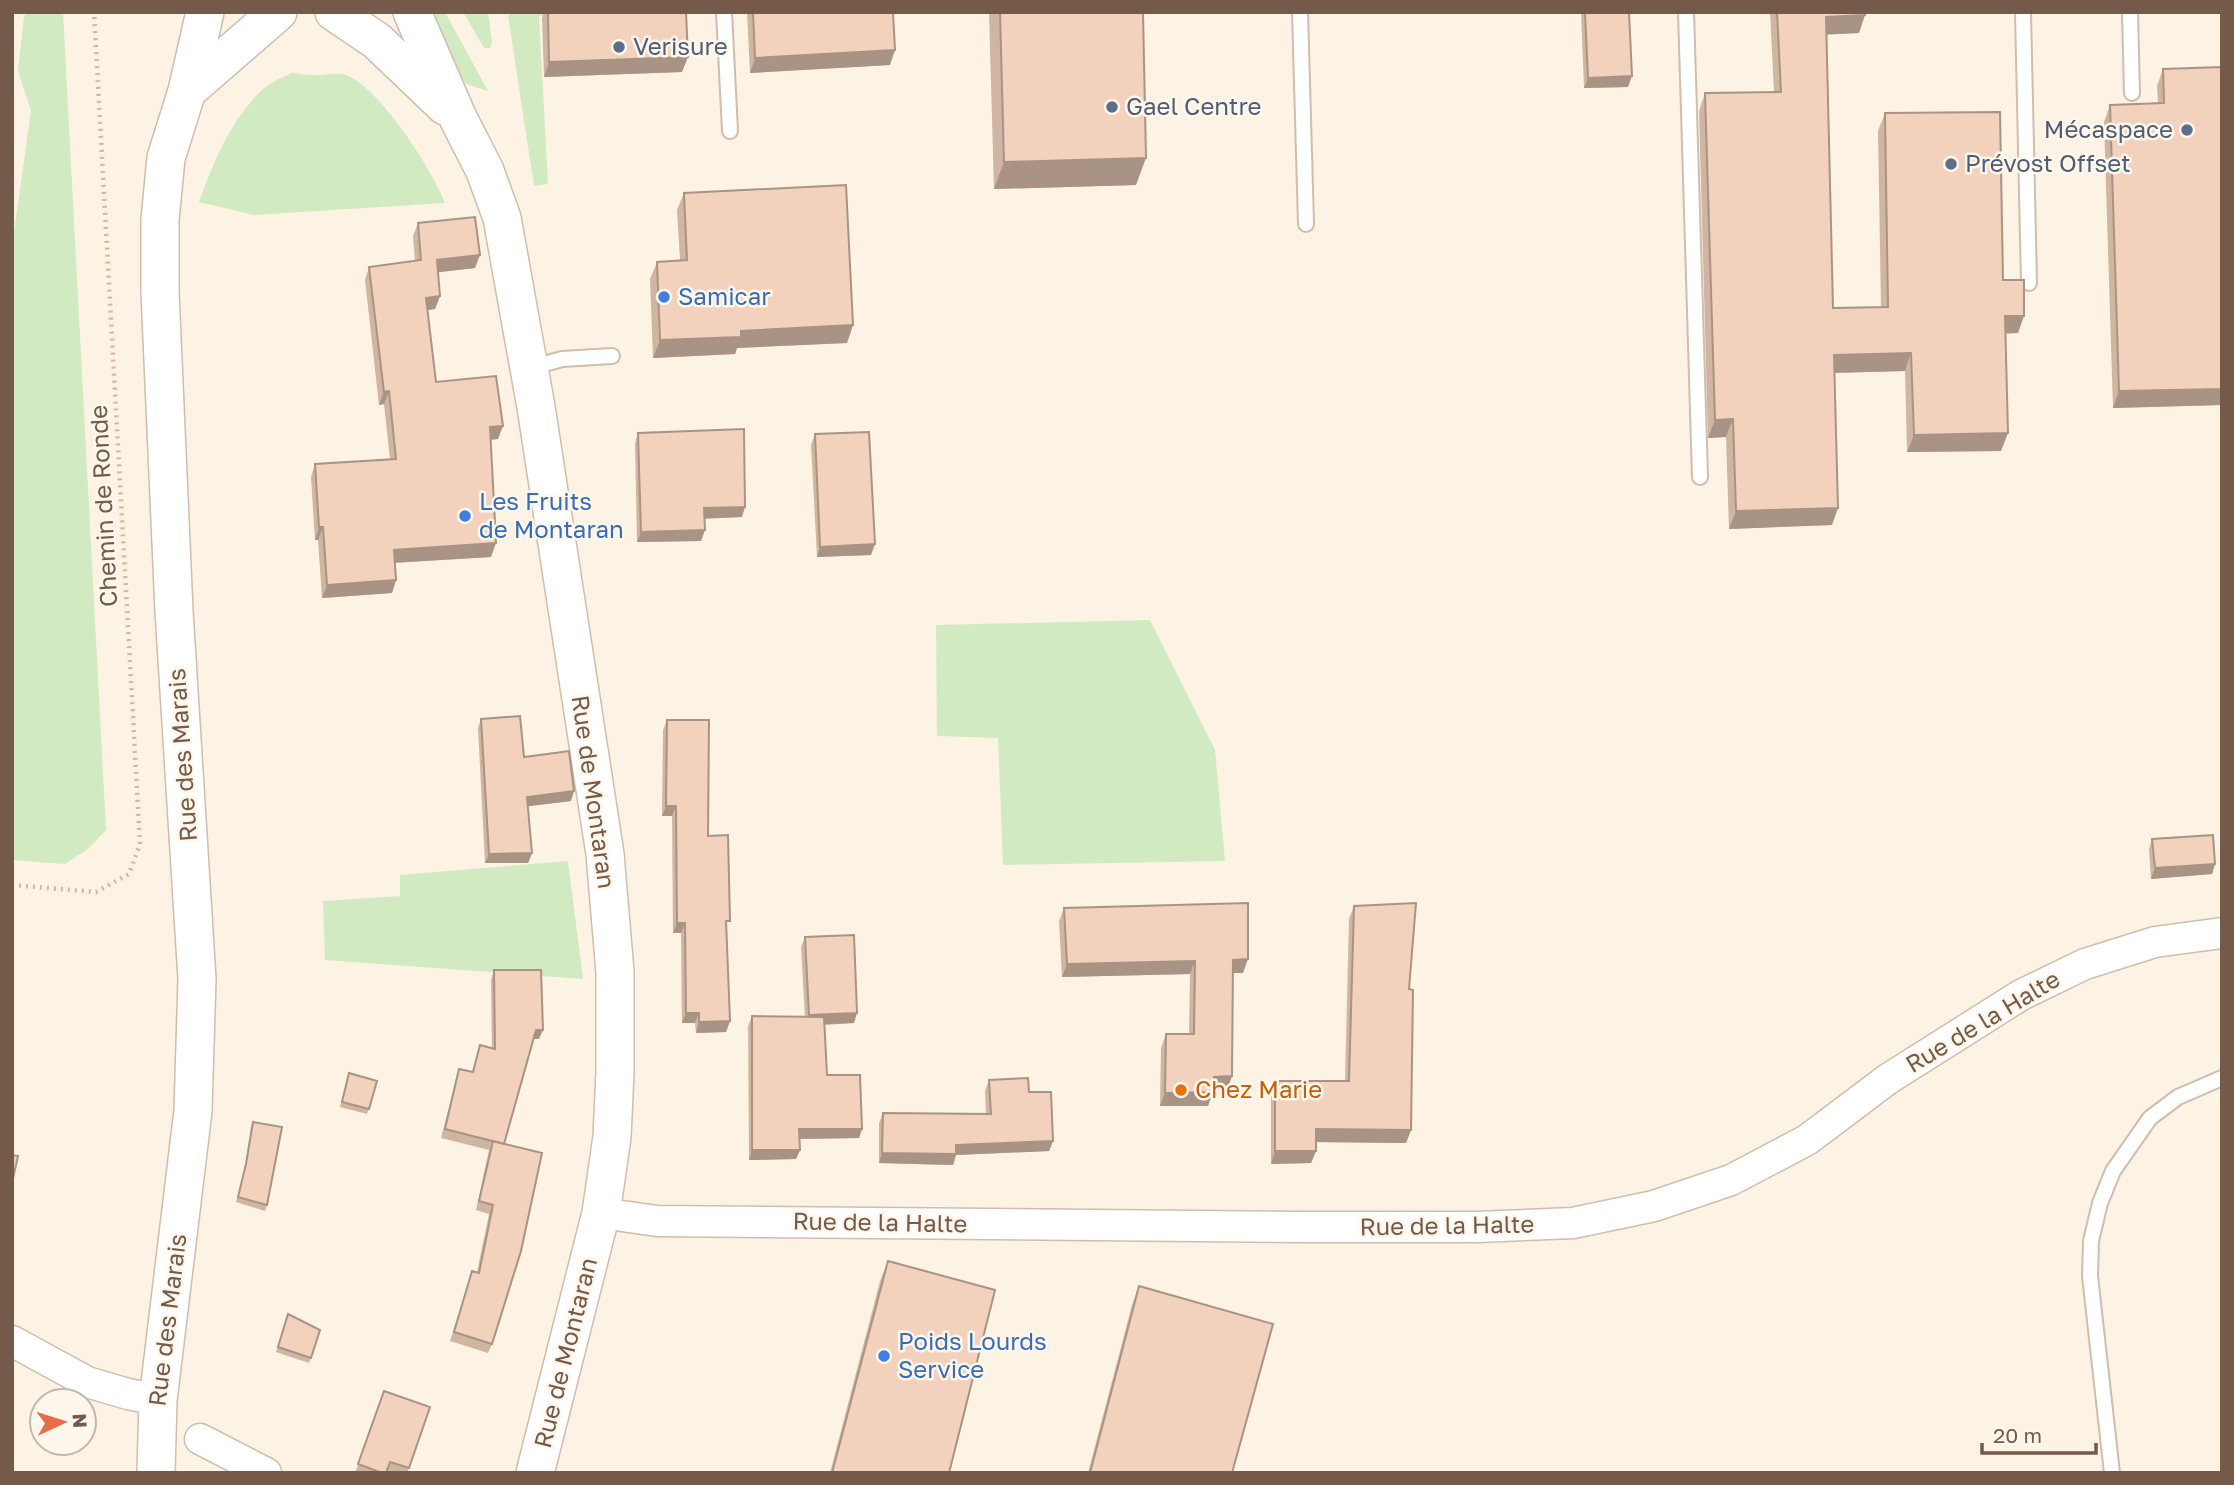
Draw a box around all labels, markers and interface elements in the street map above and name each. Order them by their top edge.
place label: Verisure [633,31,728,60]
marker: Verisure [611,39,627,55]
place label: Gael Centre [1126,91,1261,120]
marker: Gael Centre [1104,99,1120,115]
place label: Mécaspace [2044,114,2173,143]
marker: Mécaspace [2179,122,2195,138]
place label: Prévost Offset [1965,148,2131,177]
marker: Prévost Offset [1943,156,1959,172]
place label: Samicar [678,281,771,310]
marker: Samicar [656,289,672,305]
street label: Chemin de Ronde [83,404,122,608]
place label: Les Fruits de Montaran [479,486,624,543]
marker: Les Fruits de Montaran [457,508,473,524]
street label: Rue des Marais [161,667,202,843]
street label: Rue de Montaran [567,693,622,890]
street label: Rue de la Halte [1900,963,2065,1078]
place label: Chez Marie [1195,1074,1322,1103]
marker: Chez Marie [1173,1082,1189,1098]
street label: Rue de la Halte [792,1205,968,1238]
street label: Rue de la Halte [1359,1208,1535,1241]
street label: Rue des Marais [142,1232,191,1408]
street label: Rue de Montaran [527,1254,602,1451]
place label: Poids Lourds Service [898,1326,1047,1383]
marker: Poids Lourds Service [876,1348,892,1364]
north arrow [28,1387,98,1457]
scale bar [1982,1412,2096,1456]
text: N [68,1413,92,1429]
text: 20 m [1993,1422,2042,1448]

